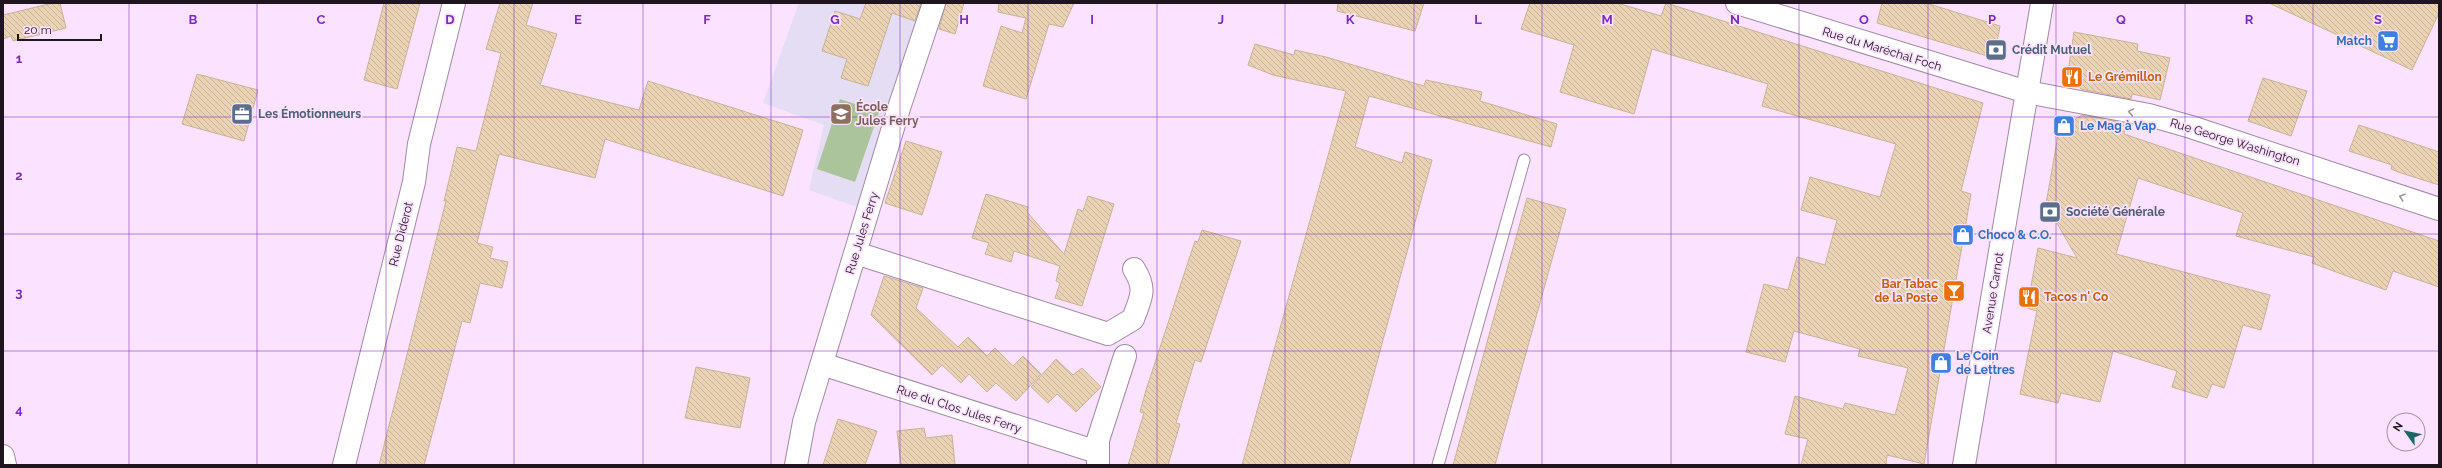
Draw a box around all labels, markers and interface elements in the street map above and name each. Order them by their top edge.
text: B [189,12,198,27]
text: C [317,12,326,27]
text: D [445,12,455,27]
text: E [574,12,582,27]
text: F [703,12,711,27]
text: G [830,12,840,27]
text: H [959,12,969,27]
text: I [1090,12,1094,27]
text: J [1218,12,1224,27]
text: K [1346,12,1355,27]
text: L [1474,12,1482,27]
text: M [1601,12,1613,27]
text: N [1730,12,1740,27]
text: O [1859,12,1869,27]
text: P [1988,12,1996,27]
text: Q [2116,12,2126,27]
text: R [2245,12,2254,27]
text: S [2374,12,2382,27]
scale bar [18,16,101,42]
text: 20 m [24,23,52,37]
street label: Rue du Maréchal Foch [1821,24,1943,74]
supermarket icon: Match [2375,28,2401,54]
place label: Match [2336,34,2372,48]
bank icon: Crédit Mutuel [1983,37,2009,63]
place label: Crédit Mutuel [2012,43,2091,57]
text: 1 [16,51,23,66]
restaurant icon: Le Grémillon [2059,64,2085,90]
place label: Le Grémillon [2088,70,2162,84]
place label: École Jules Ferry [856,99,919,128]
office icon: Les Émotionneurs [229,101,255,127]
school or university icon: École Jules Ferry [828,101,854,127]
place label: Les Émotionneurs [258,106,361,121]
one-way arrow [2128,108,2134,117]
shop icon: Le Mag à Vap [2051,113,2077,139]
street label: Rue George Washington [2168,116,2302,168]
place label: Le Mag à Vap [2080,119,2156,133]
text: 2 [15,168,23,183]
street label: Rue Jules Ferry [843,190,881,276]
one-way arrow [2399,193,2406,201]
bank icon: Société Générale [2037,199,2063,225]
street label: Rue Diderot [386,200,416,268]
place label: Société Générale [2066,205,2165,219]
shop icon: Choco & C.O. [1950,222,1976,248]
place label: Choco & C.O. [1978,228,2052,242]
street label: Avenue Carnot [1980,251,2006,335]
place label: Bar Tabac de la Poste [1874,277,1938,305]
bar icon: Bar Tabac de la Poste [1941,278,1967,304]
restaurant icon: Tacos n' Co [2016,284,2042,310]
text: 3 [15,285,23,300]
place label: Tacos n' Co [2044,290,2108,304]
place label: Le Coin de Lettres [1956,349,2015,377]
shop icon: Le Coin de Lettres [1928,350,1954,376]
street label: Rue du Clos Jules Ferry [895,382,1024,436]
text: 4 [15,402,23,417]
north arrow [2386,412,2426,452]
text: N [2390,420,2406,434]

